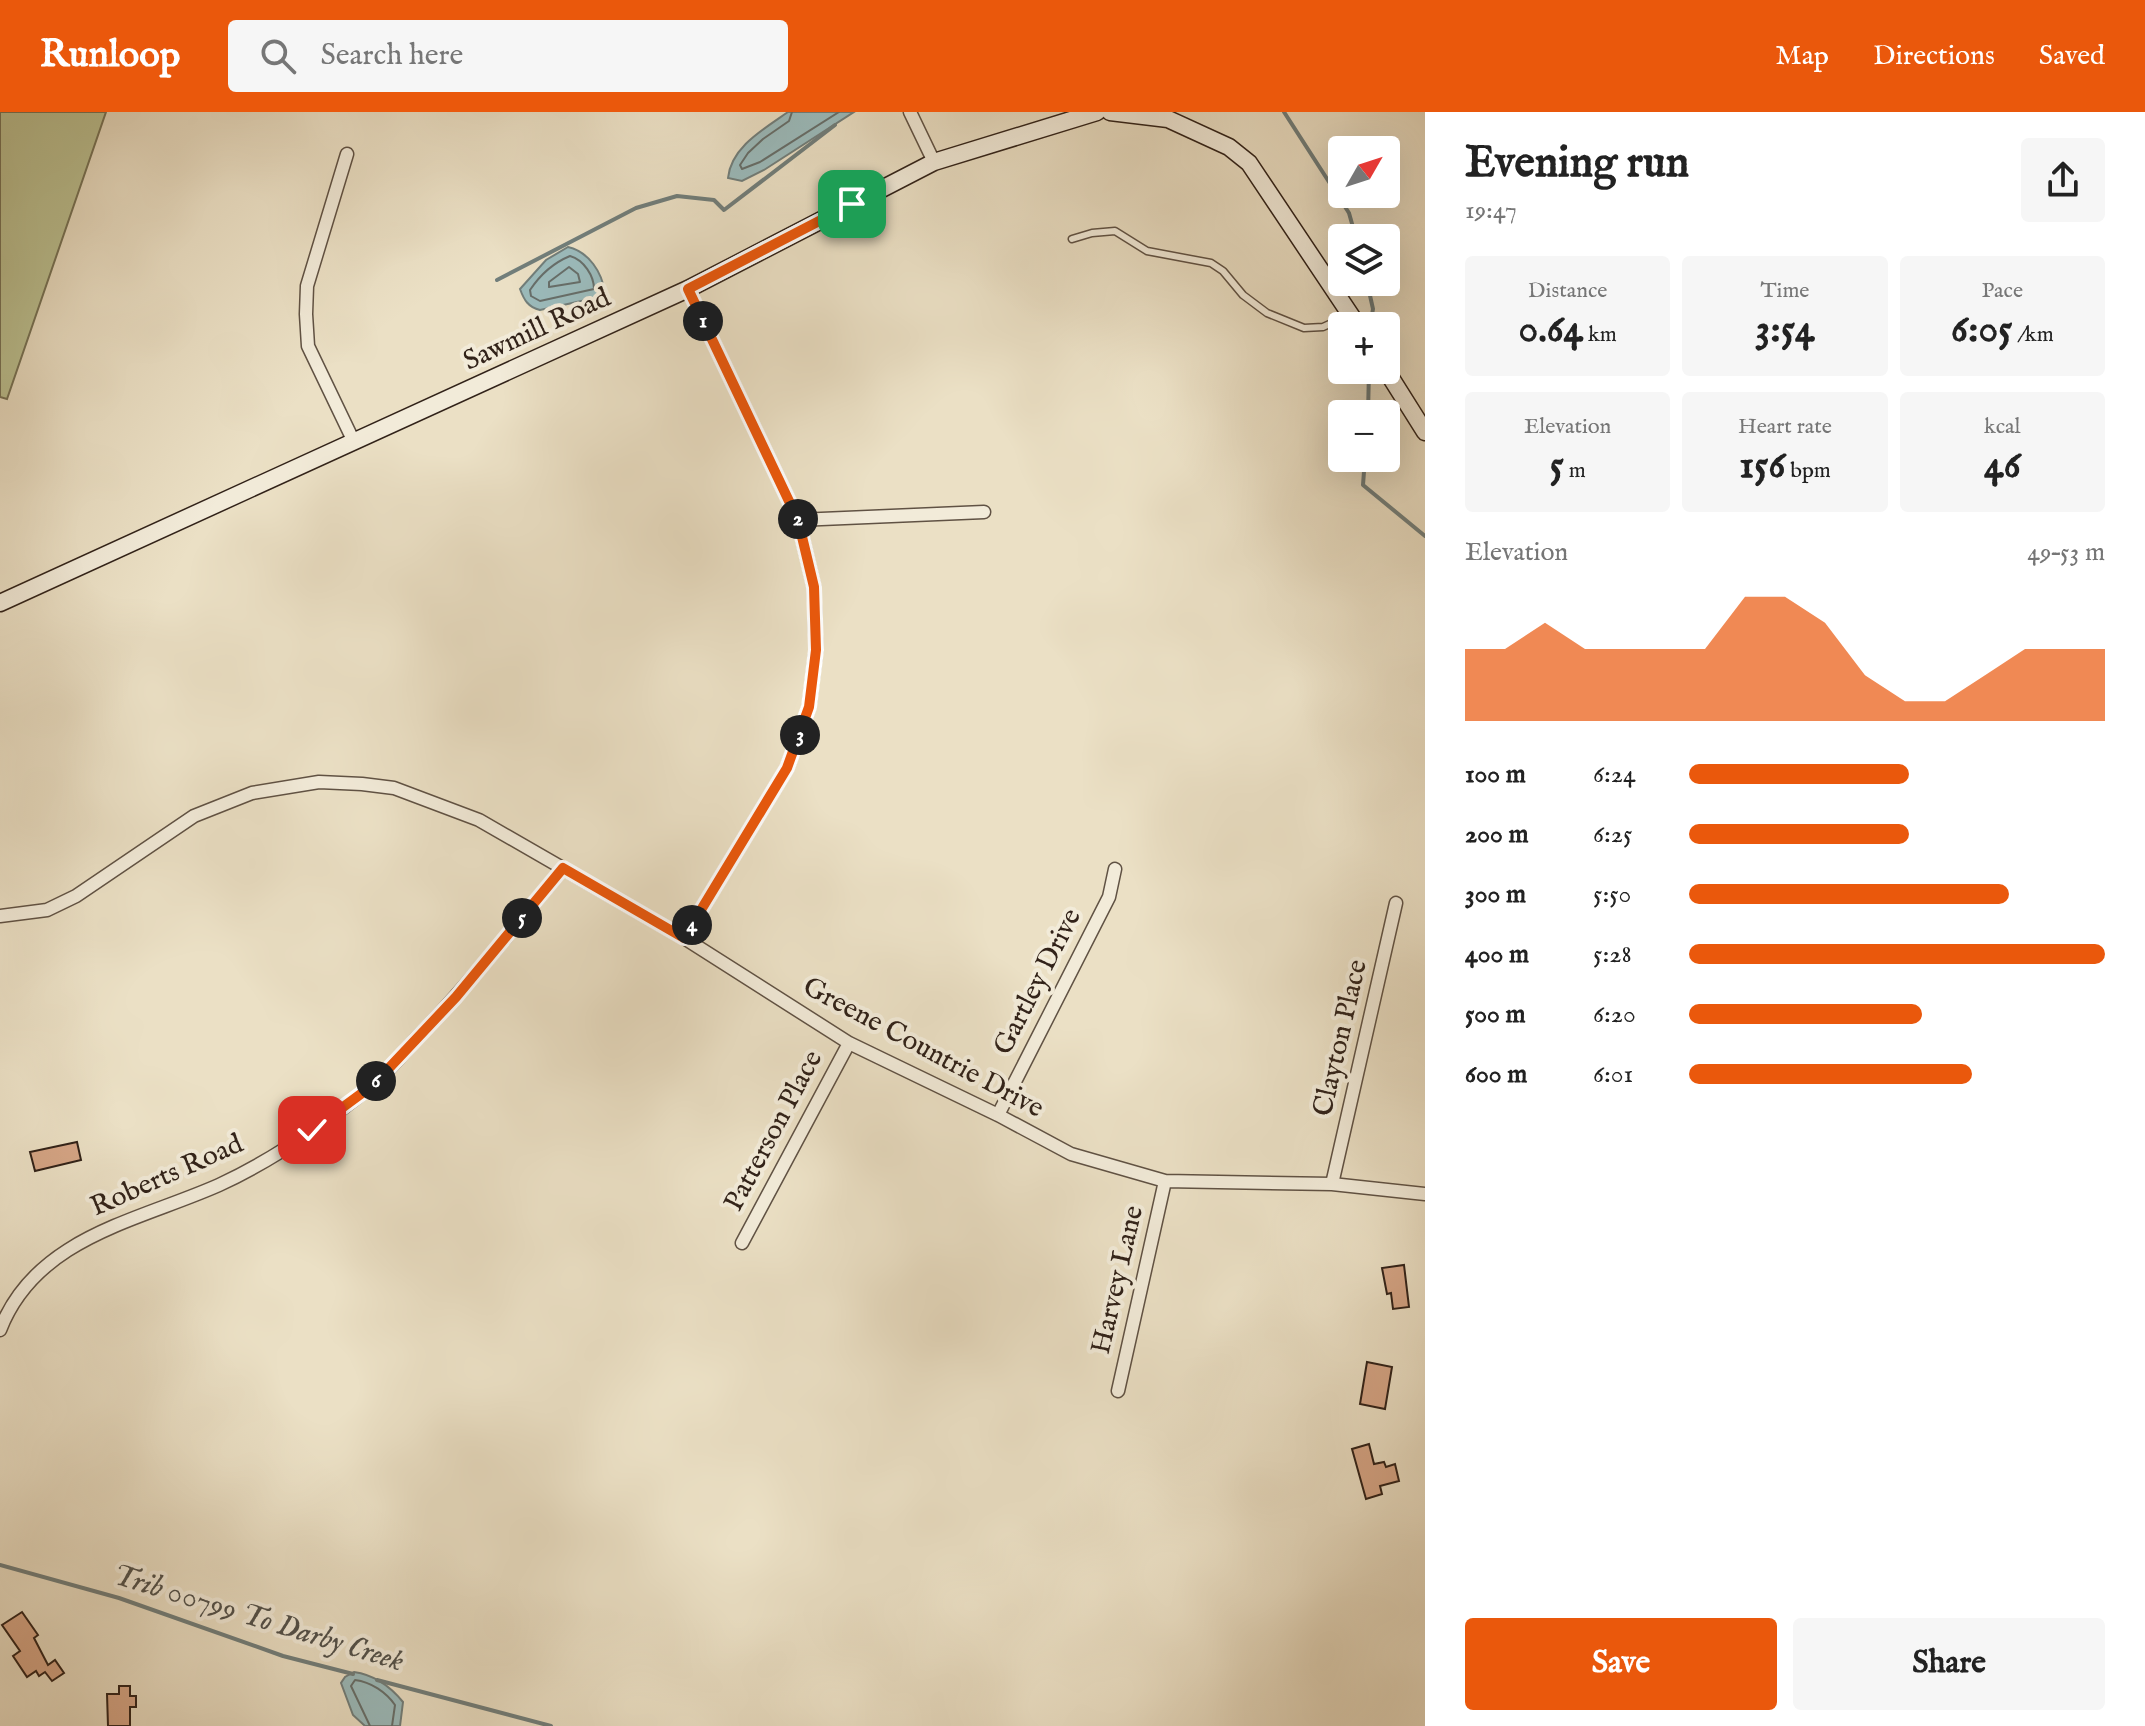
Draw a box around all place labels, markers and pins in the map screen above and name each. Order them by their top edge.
pin [818,170,886,238]
pin: 1 [683,301,723,341]
pin: 2 [778,499,818,539]
pin: 3 [780,715,820,755]
pin: 5 [502,898,542,938]
pin: 4 [672,905,712,945]
pin: 6 [356,1061,396,1101]
pin [278,1096,346,1164]

